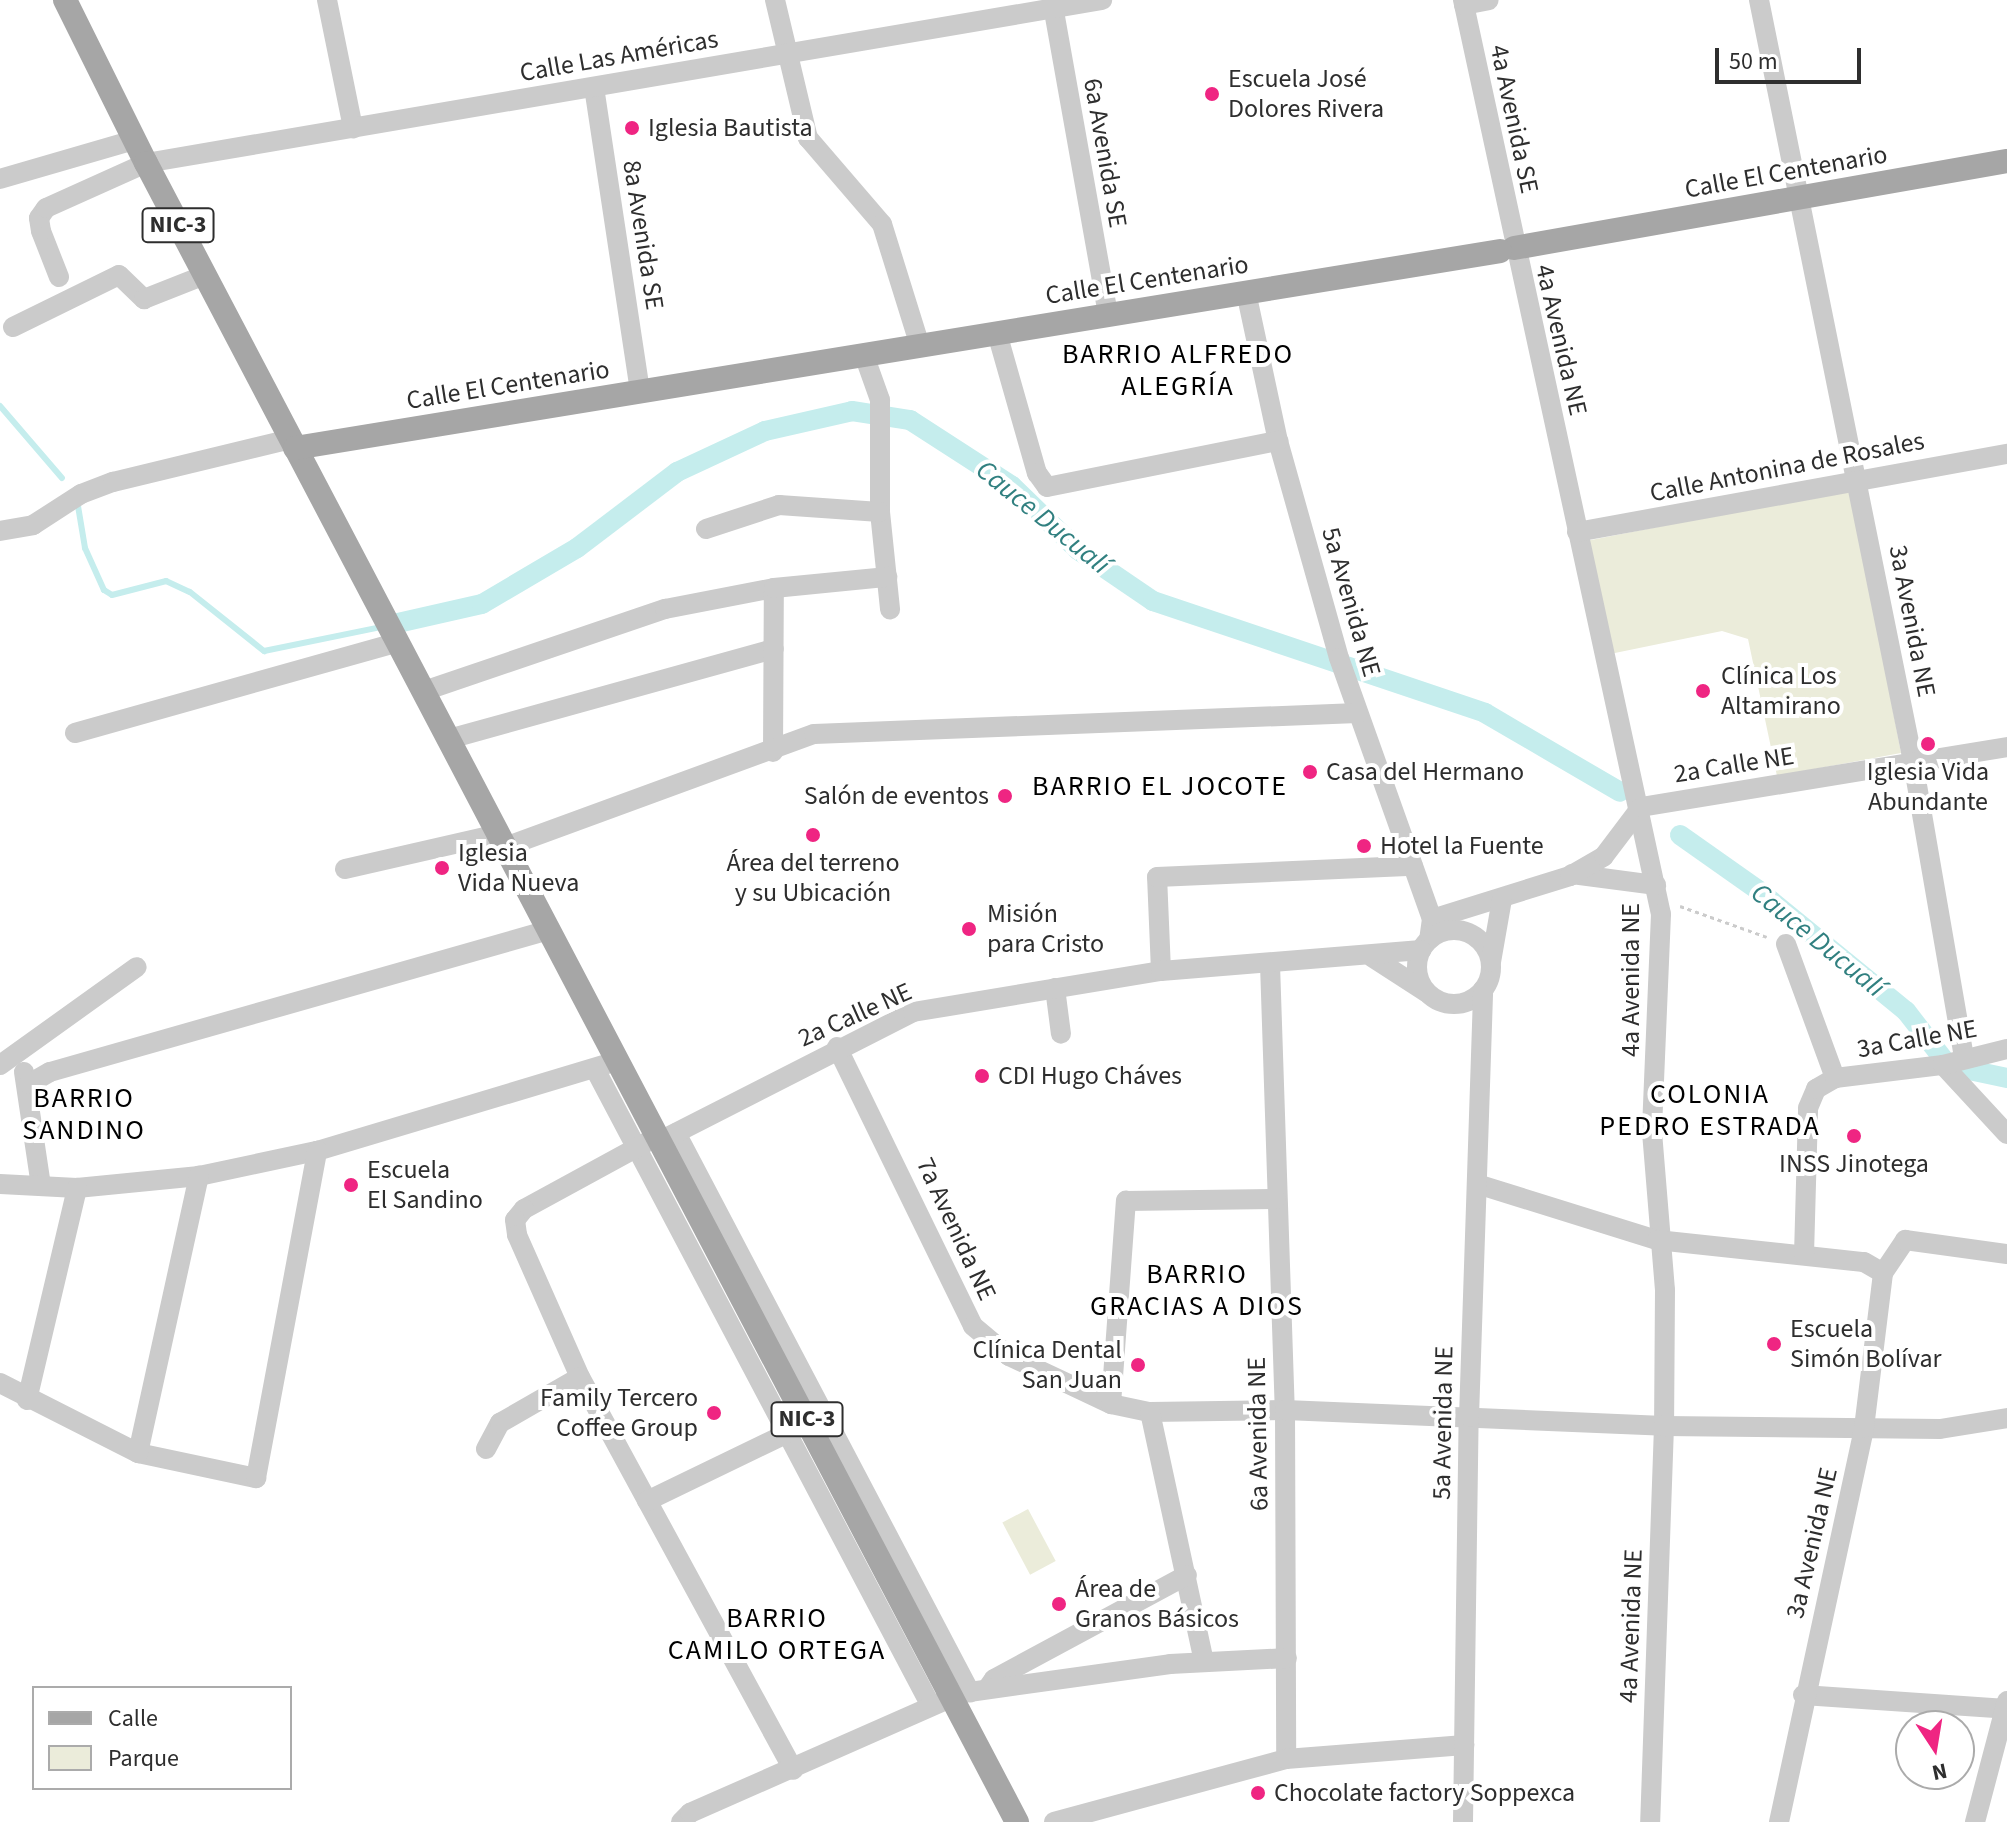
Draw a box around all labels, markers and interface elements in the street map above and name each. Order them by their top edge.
street label: Calle Las Américas [517,23,721,89]
scale bar [1719,32,1865,82]
street label: 4a Avenida SE [1483,42,1545,196]
text: 50 m [1729,44,1778,79]
place label: Escuela José Dolores Rivera [1228,63,1384,124]
street label: 6a Avenida SE [1077,76,1133,230]
marker: Escuela José Dolores Rivera [1203,85,1221,103]
place label: Iglesia Bautista [648,112,812,144]
marker: Iglesia Bautista [623,119,641,137]
street label: Calle El Centenario [1682,139,1890,205]
street label: 8a Avenida SE [616,158,670,312]
road number: NIC-3 [140,205,216,245]
street label: Calle El Centenario [1043,249,1251,311]
street label: 4a Avenida NE [1528,261,1594,419]
district label: BARRIO ALFREDO ALEGRÍA [1062,337,1294,403]
street label: Calle El Centenario [404,354,612,416]
street label: Calle Antonina de Rosales [1647,425,1927,509]
water label: Cauce Ducualí [969,453,1117,581]
street label: 5a Avenida NE [1315,524,1387,680]
street label: 3a Avenida NE [1882,542,1942,700]
place label: Clínica Los Altamirano [1721,660,1841,722]
marker: Clínica Los Altamirano [1692,680,1714,702]
marker: Iglesia Vida Abundante [1919,735,1937,753]
street label: 2a Calle NE [1672,740,1796,790]
place label: Casa del Hermano [1326,756,1524,788]
place label: Iglesia Vida Abundante [1867,756,1989,818]
marker: Casa del Hermano [1301,763,1319,781]
district label: BARRIO EL JOCOTE [1032,769,1288,803]
place label: Salón de eventos [804,780,989,812]
marker: Salón de eventos [996,787,1014,805]
marker: Área del terreno y su Ubicación [804,826,822,844]
place label: Hotel la Fuente [1380,830,1544,862]
place label: Iglesia Vida Nueva [458,837,579,898]
marker: Hotel la Fuente [1355,837,1373,855]
place label: Área del terreno y su Ubicación [726,847,900,908]
marker: Iglesia Vida Nueva [433,859,451,877]
water label: Cauce Ducualí [1744,876,1892,1004]
place label: Misión para Cristo [987,898,1104,960]
street label: 4a Avenida NE [1615,903,1647,1057]
marker: Misión para Cristo [958,918,980,940]
street label: 2a Calle NE [793,976,917,1054]
street label: 3a Calle NE [1855,1013,1979,1065]
place label: CDI Hugo Cháves [998,1060,1182,1092]
marker: CDI Hugo Cháves [973,1067,991,1085]
district label: COLONIA PEDRO ESTRADA [1599,1077,1821,1143]
district label: BARRIO SANDINO [22,1081,146,1147]
marker: INSS Jinotega [1845,1127,1863,1145]
place label: INSS Jinotega [1779,1148,1929,1180]
street label: 7a Avenida NE [909,1153,1003,1305]
place label: Escuela El Sandino [367,1154,483,1216]
marker: Escuela El Sandino [342,1176,360,1194]
district label: BARRIO GRACIAS A DIOS [1090,1257,1304,1323]
place label: Escuela Simón Bolívar [1790,1313,1942,1374]
place label: Clínica Dental San Juan [973,1334,1122,1396]
marker: Escuela Simón Bolívar [1765,1335,1783,1353]
street label: 5a Avenida NE [1426,1346,1460,1500]
marker: Clínica Dental San Juan [1129,1356,1147,1374]
street label: 6a Avenida NE [1241,1357,1275,1511]
place label: Family Tercero Coffee Group [540,1382,698,1444]
road number: NIC-3 [769,1399,845,1439]
marker: Family Tercero Coffee Group [705,1404,723,1422]
street label: 3a Avenida NE [1779,1464,1845,1622]
street label: 4a Avenida NE [1613,1549,1649,1703]
place label: Área de Granos Básicos [1075,1573,1239,1634]
marker: Área de Granos Básicos [1050,1595,1068,1613]
district label: BARRIO CAMILO ORTEGA [668,1601,886,1667]
legend [32,1686,292,1790]
text: Calle [108,1701,158,1736]
north arrow [1895,1710,1975,1790]
text: Parque [108,1741,179,1776]
text: N [1929,1754,1950,1789]
place label: Chocolate factory Soppexca [1274,1777,1575,1809]
marker: Chocolate factory Soppexca [1249,1784,1267,1802]

